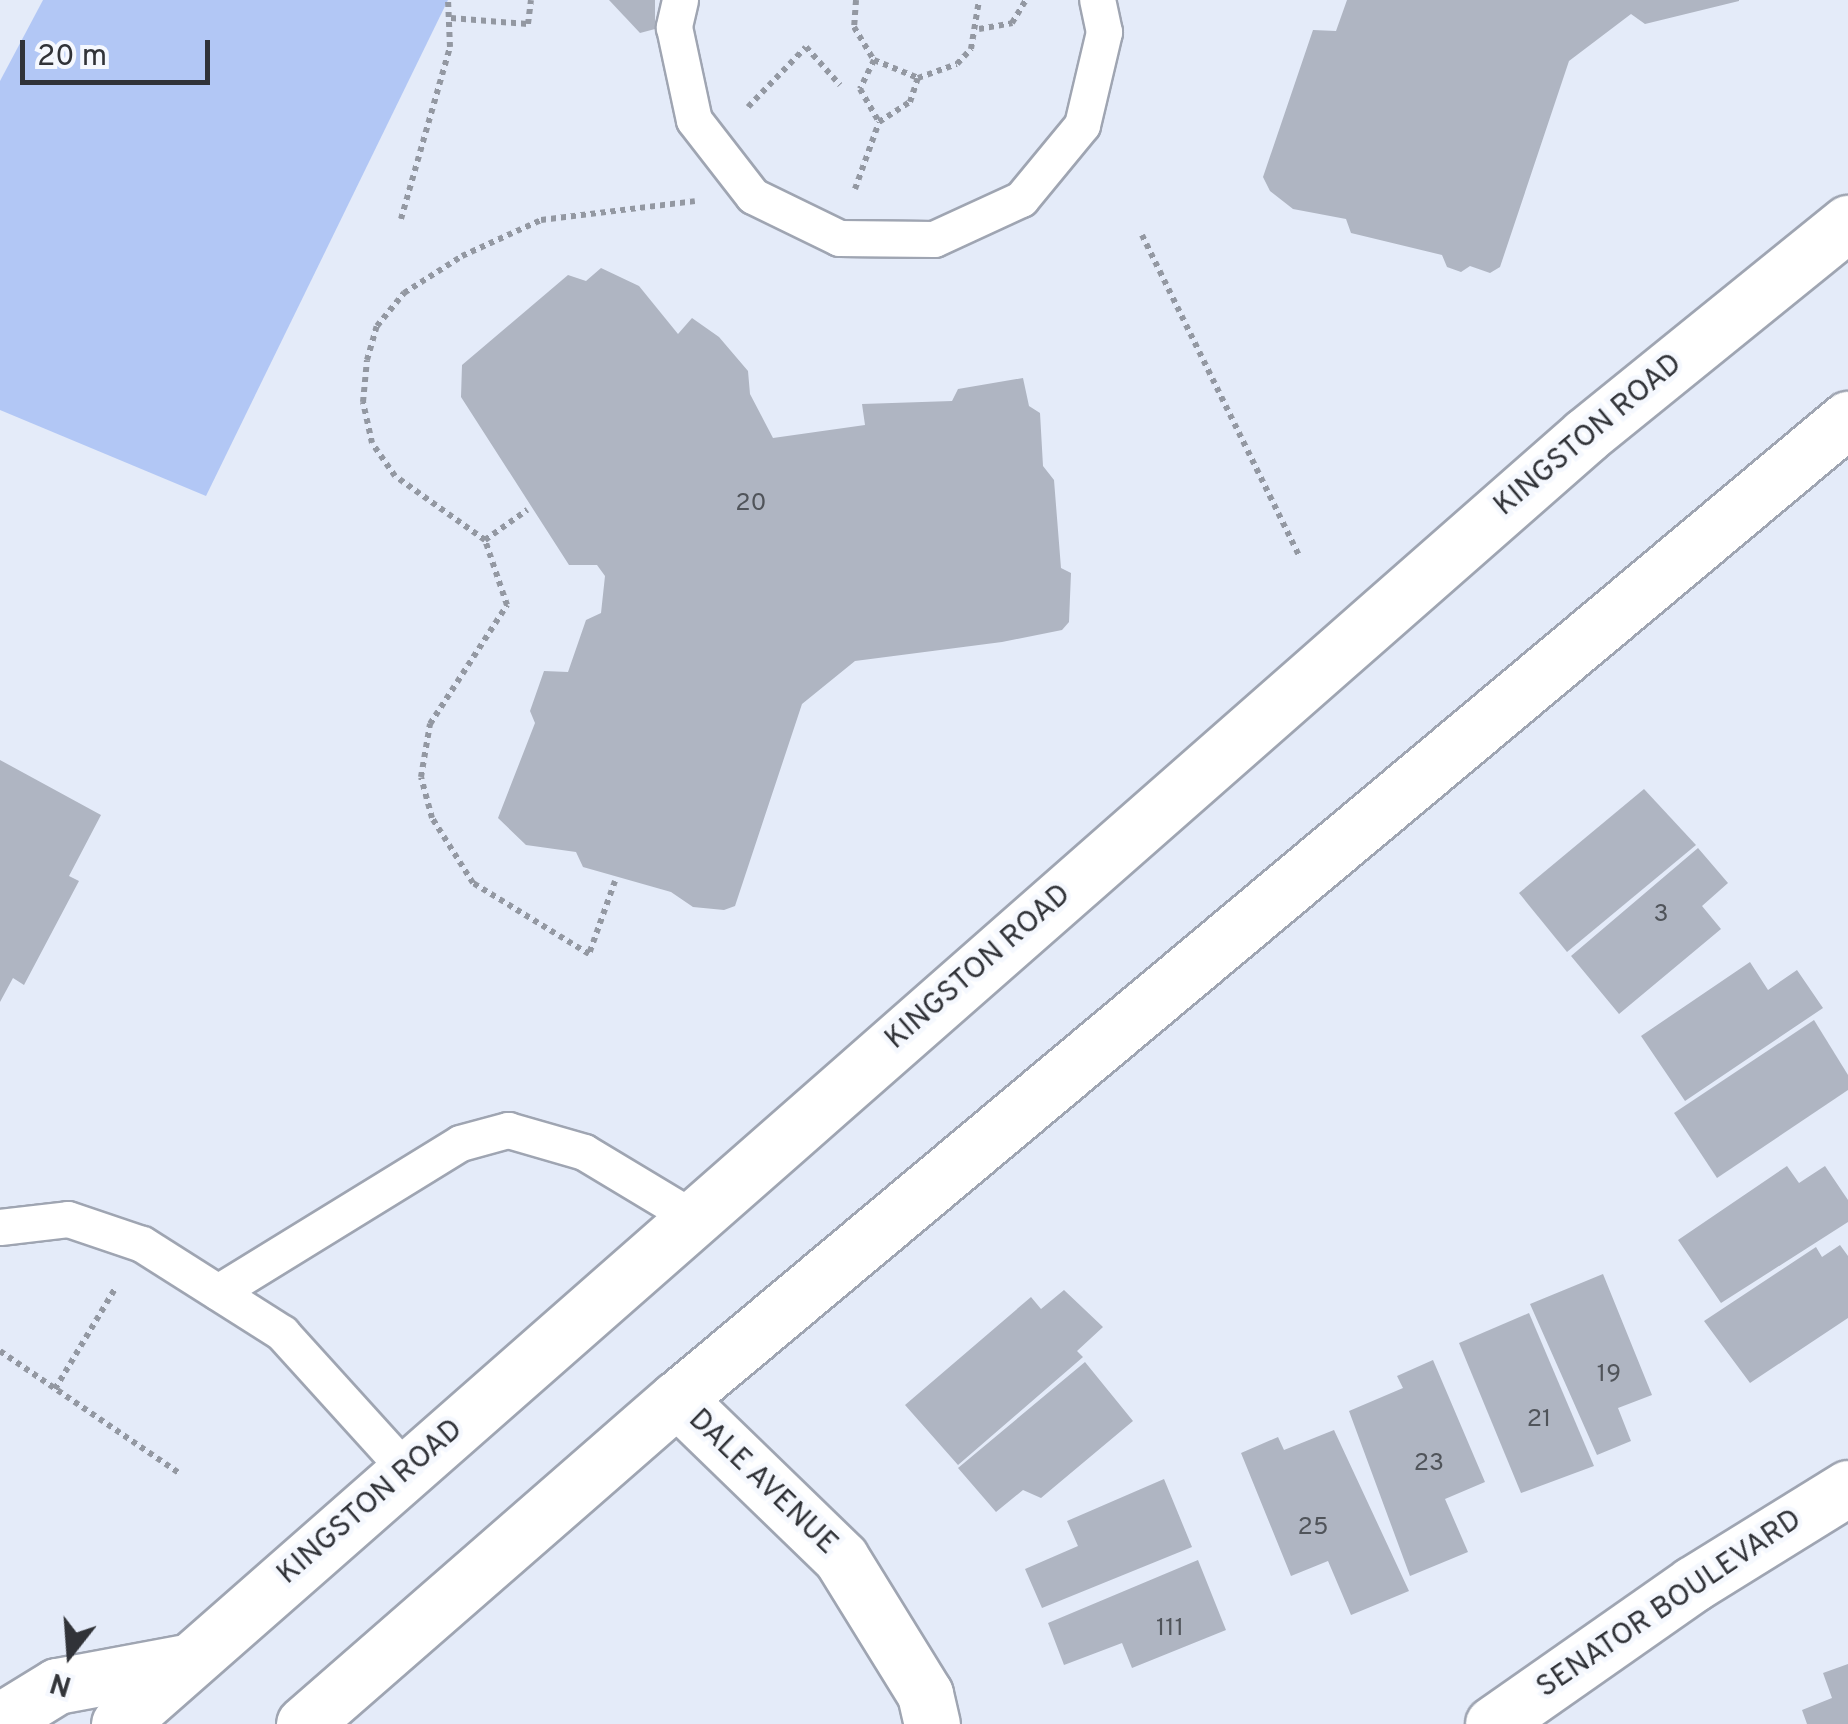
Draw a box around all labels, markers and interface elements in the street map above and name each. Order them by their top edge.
scale bar [25,20,215,82]
text: 20 m [37,39,107,76]
street label: KINGSTON ROAD [1488,347,1690,525]
house number: 20 [735,489,767,519]
street label: KINGSTON ROAD [879,878,1079,1058]
house number: 3 [1653,900,1669,930]
house number: 19 [1597,1360,1621,1390]
street label: DALE AVENUE [679,1402,845,1564]
house number: 21 [1527,1405,1551,1435]
street label: KINGSTON ROAD [271,1413,471,1593]
house number: 23 [1414,1449,1444,1479]
street label: SENATOR BOULEVARD [1531,1503,1809,1707]
house number: 25 [1298,1513,1328,1543]
north arrow [20,1604,120,1704]
house number: 111 [1156,1614,1184,1644]
text: N [46,1663,76,1703]

